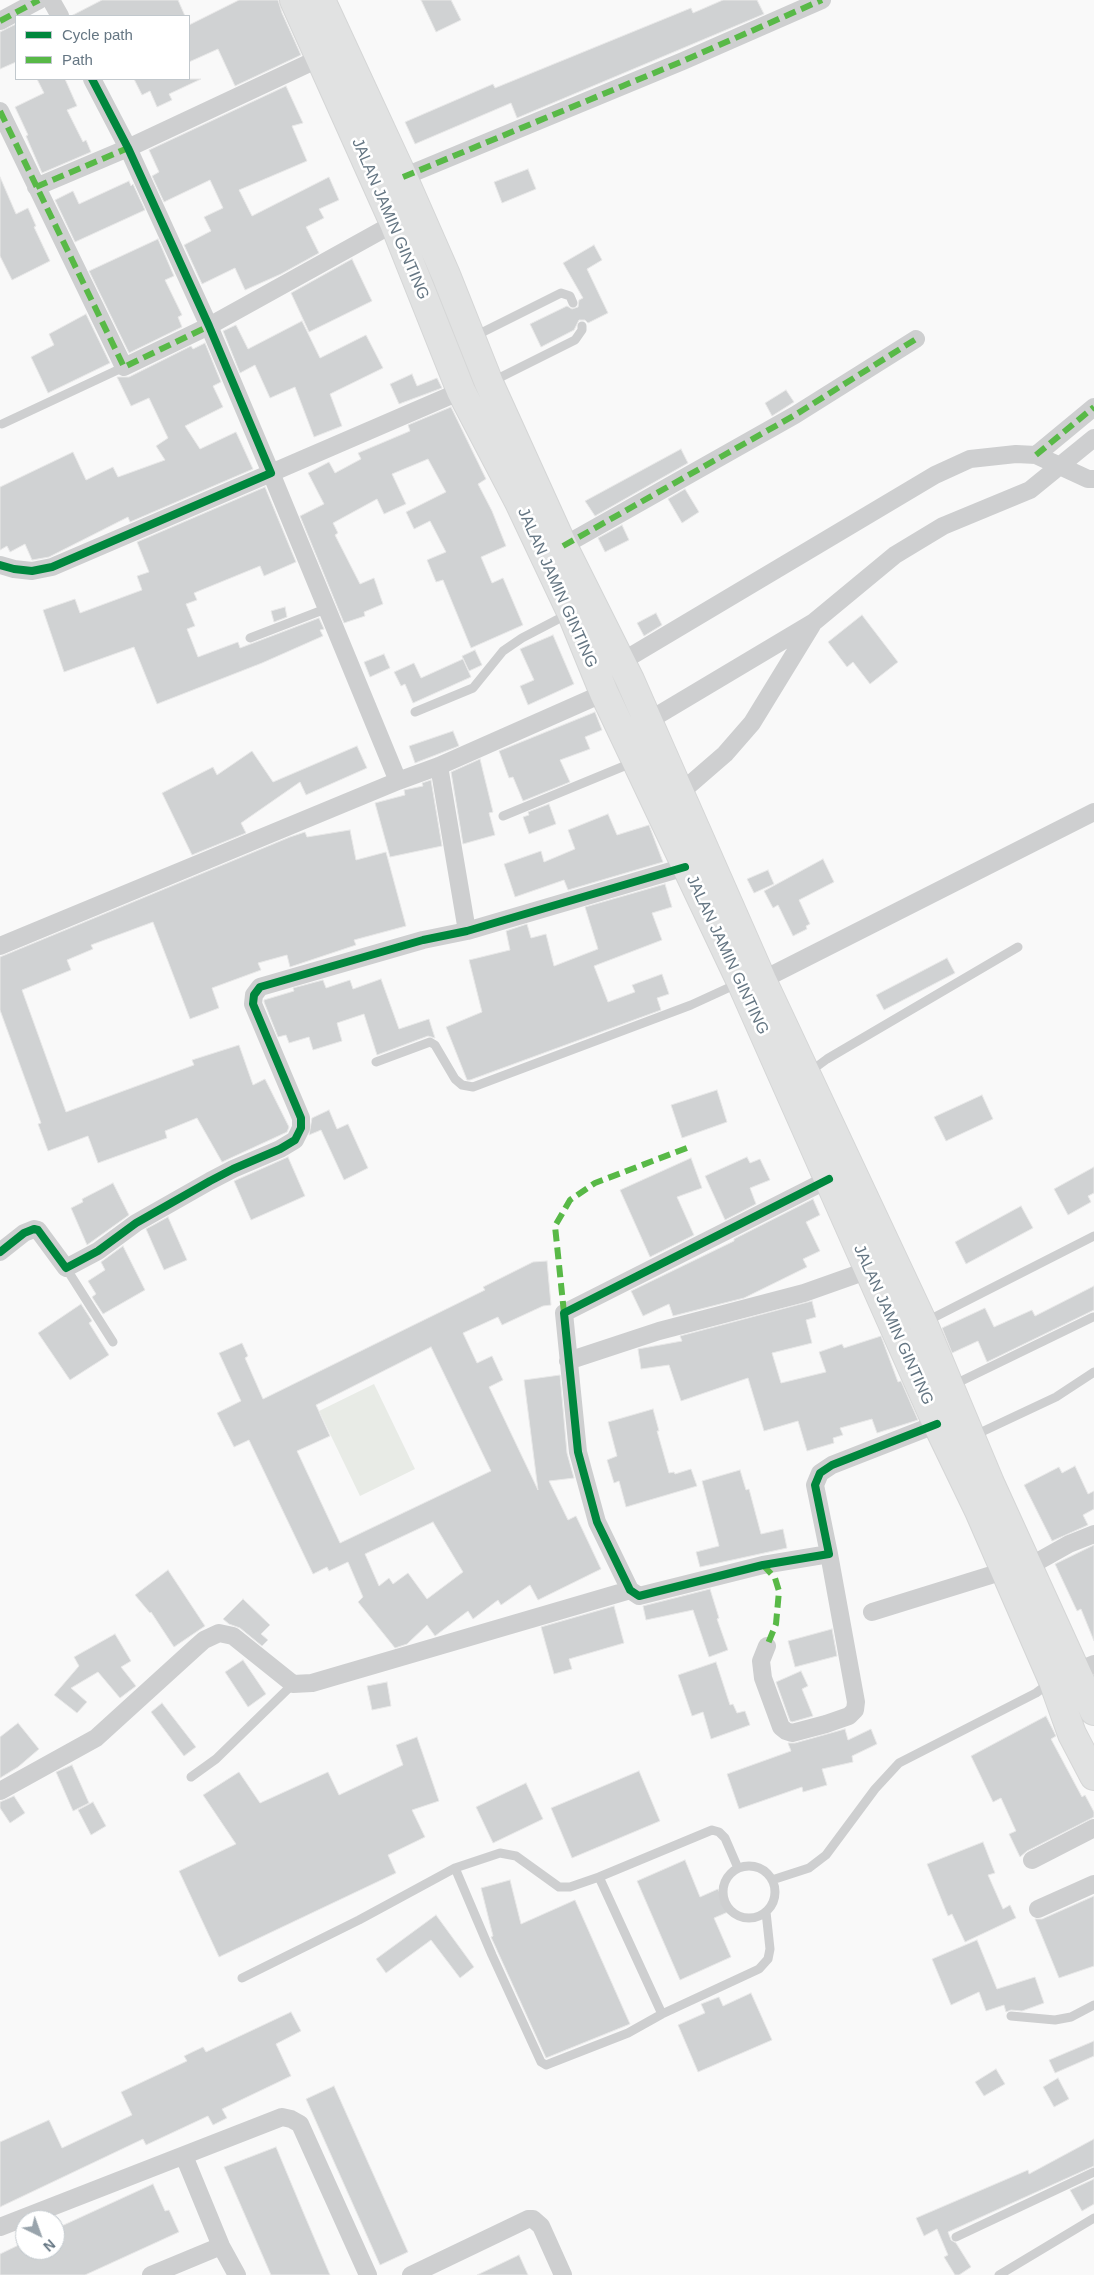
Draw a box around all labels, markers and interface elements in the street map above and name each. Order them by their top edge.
legend [15,15,190,80]
text: Cycle path [62,26,133,43]
text: Path [62,51,93,68]
street label: JALAN JAMIN GINTING [347,135,433,303]
street label: JALAN JAMIN GINTING [513,505,601,671]
street label: JALAN JAMIN GINTING [682,872,772,1038]
street label: JALAN JAMIN GINTING [849,1242,937,1408]
north arrow [15,2210,65,2260]
text: N [40,2236,58,2255]

